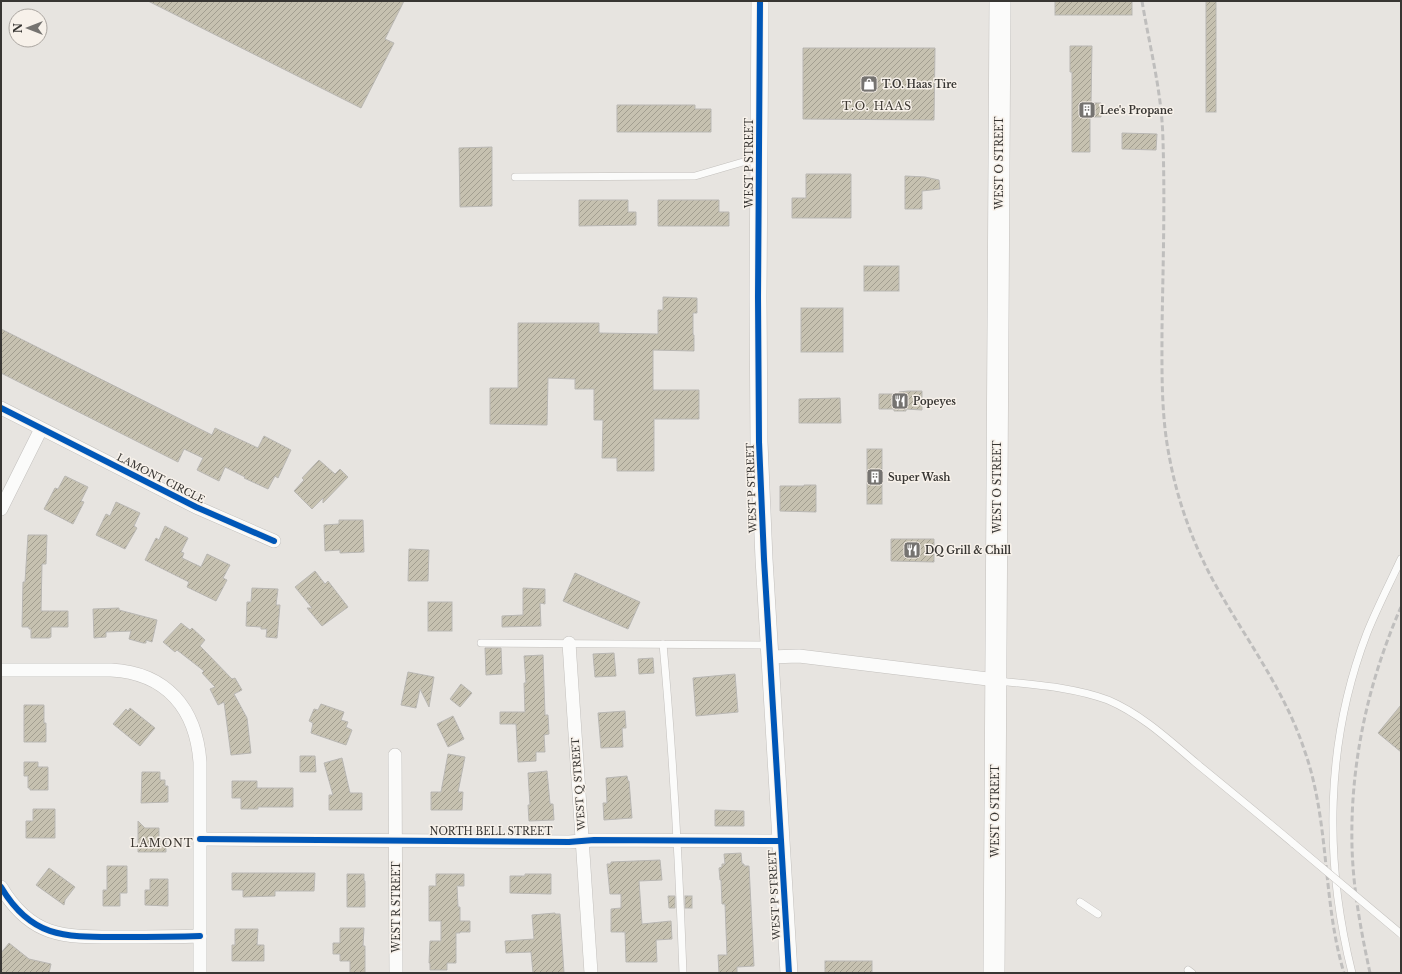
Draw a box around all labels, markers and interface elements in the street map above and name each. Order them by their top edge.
north arrow [8,8,48,48]
text: N [11,22,25,33]
shop icon: T.O. Haas Tire [859,74,879,94]
place label: T.O. Haas Tire [882,78,957,91]
district label: T.O. HAAS [842,99,912,113]
building icon: Lee's Propane [1077,100,1097,120]
place label: Lee's Propane [1100,104,1173,117]
street label: WEST O STREET [993,116,1006,211]
street label: WEST P STREET [743,118,756,209]
restaurant icon: Popeyes [890,391,910,411]
place label: Popeyes [913,395,956,408]
street label: WEST O STREET [991,440,1004,535]
street label: WEST P STREET [743,443,760,534]
street label: LAMONT CIRCLE [115,451,207,506]
building icon: Super Wash [865,467,885,487]
place label: Super Wash [888,471,951,484]
restaurant icon: DQ Grill & Chill [902,540,922,560]
place label: DQ Grill & Chill [925,544,1012,557]
street label: WEST Q STREET [569,737,588,832]
street label: WEST O STREET [989,764,1002,859]
street label: NORTH BELL STREET [430,825,552,838]
district label: LAMONT [130,836,194,850]
street label: WEST P STREET [766,850,783,941]
street label: WEST R STREET [390,861,403,954]

